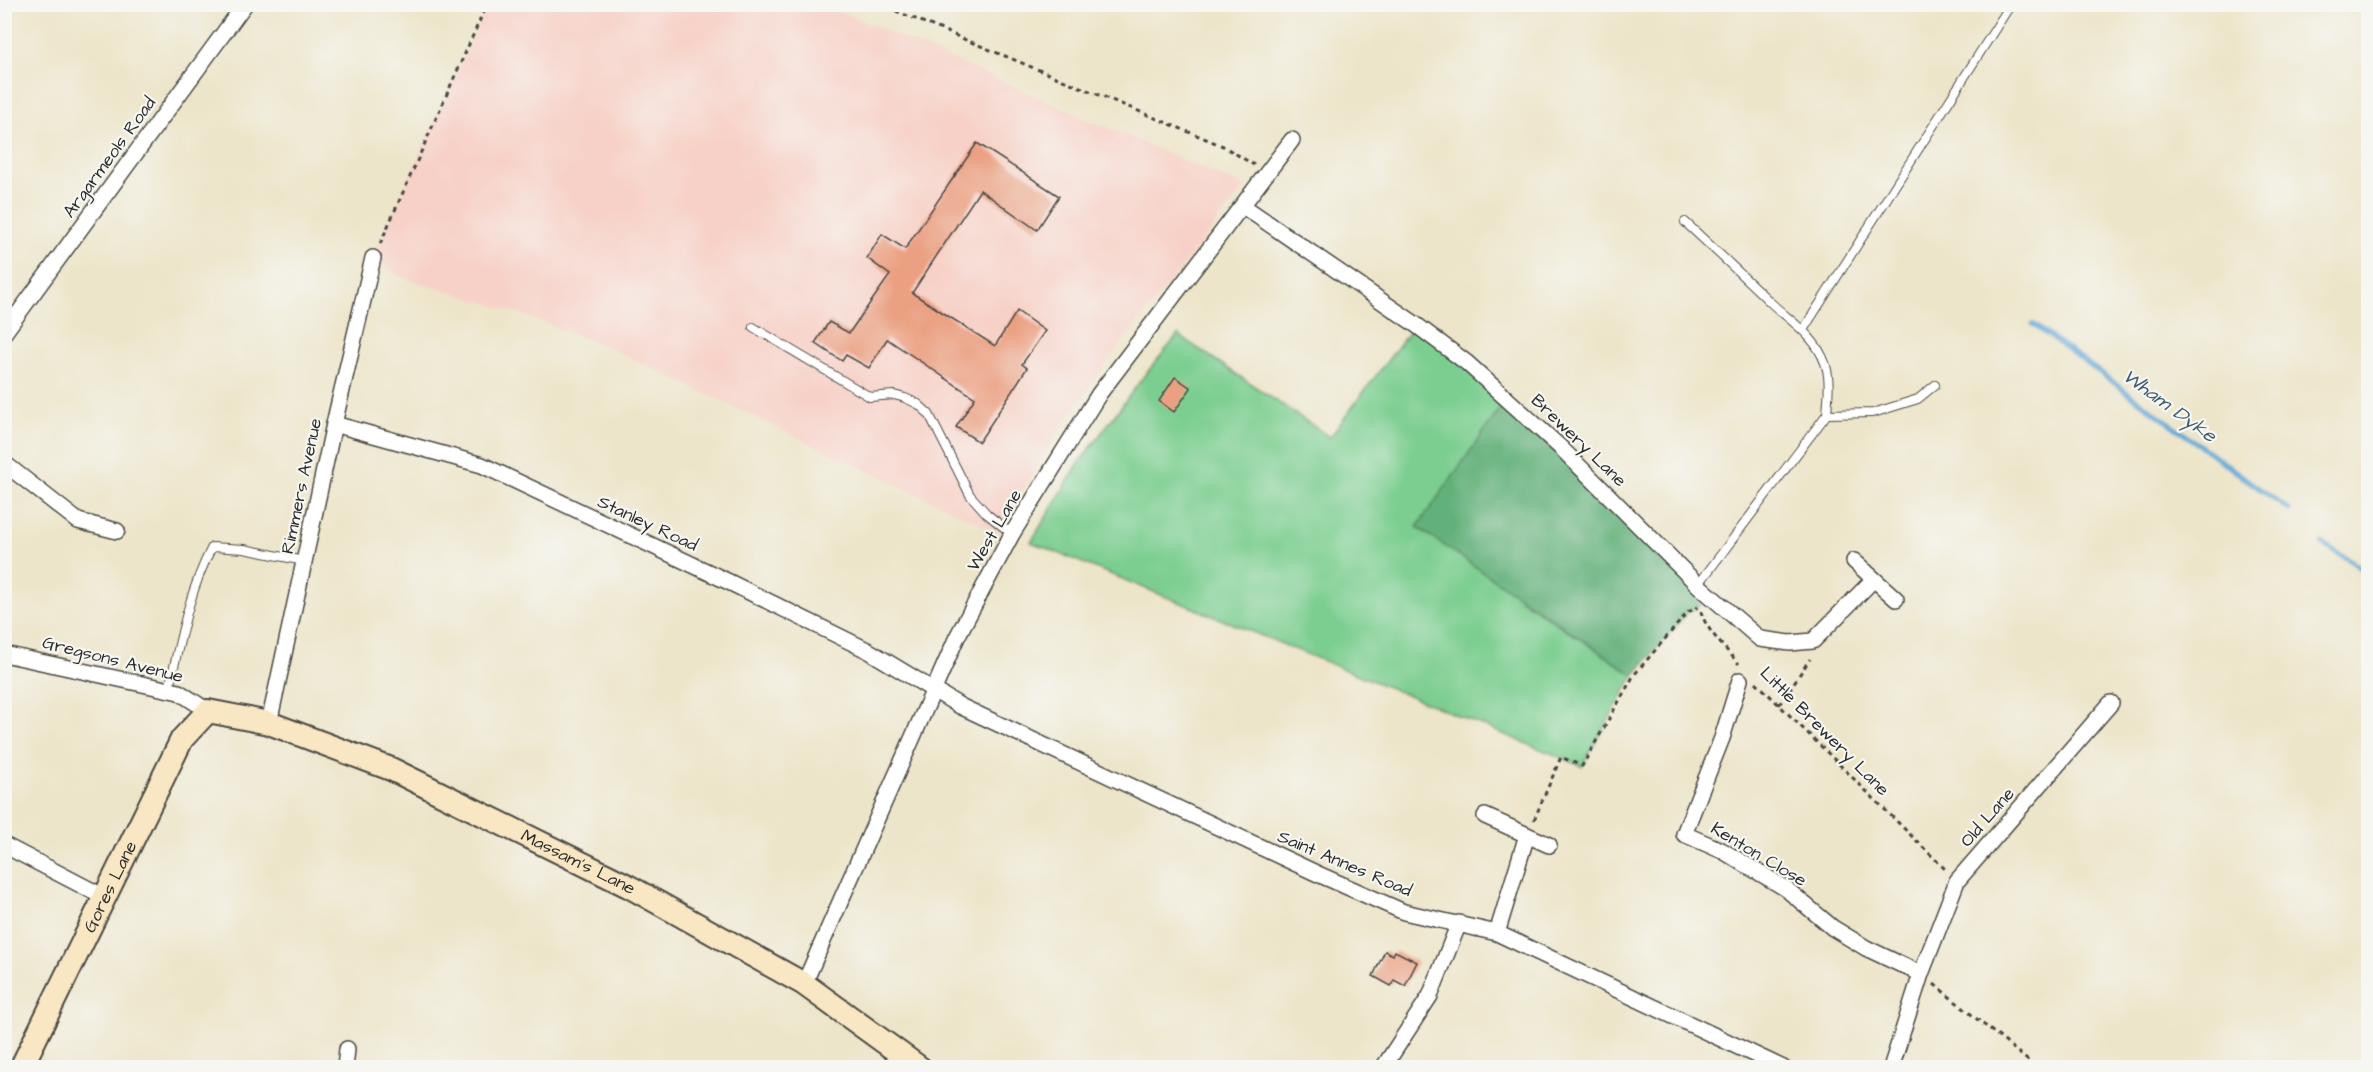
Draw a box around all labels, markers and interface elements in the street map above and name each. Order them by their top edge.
street label: Argarmeols Road [57,92,163,224]
water label: Wham Dyke [2116,362,2223,451]
street label: Brewery Lane [1525,388,1632,493]
street label: Rimmers Avenue [275,416,328,556]
street label: West Lane [961,485,1028,576]
street label: Stanley Road [593,489,702,559]
street label: Gregsons Avenue [40,630,186,690]
street label: Little Brewery Lane [1754,661,1895,802]
street label: Old Lane [1954,782,2020,853]
street label: Kenton Close [1706,816,1812,893]
street label: Massam's Lane [517,823,640,901]
street label: Saint Annes Road [1274,824,1416,903]
street label: Gores Lane [77,837,143,937]

